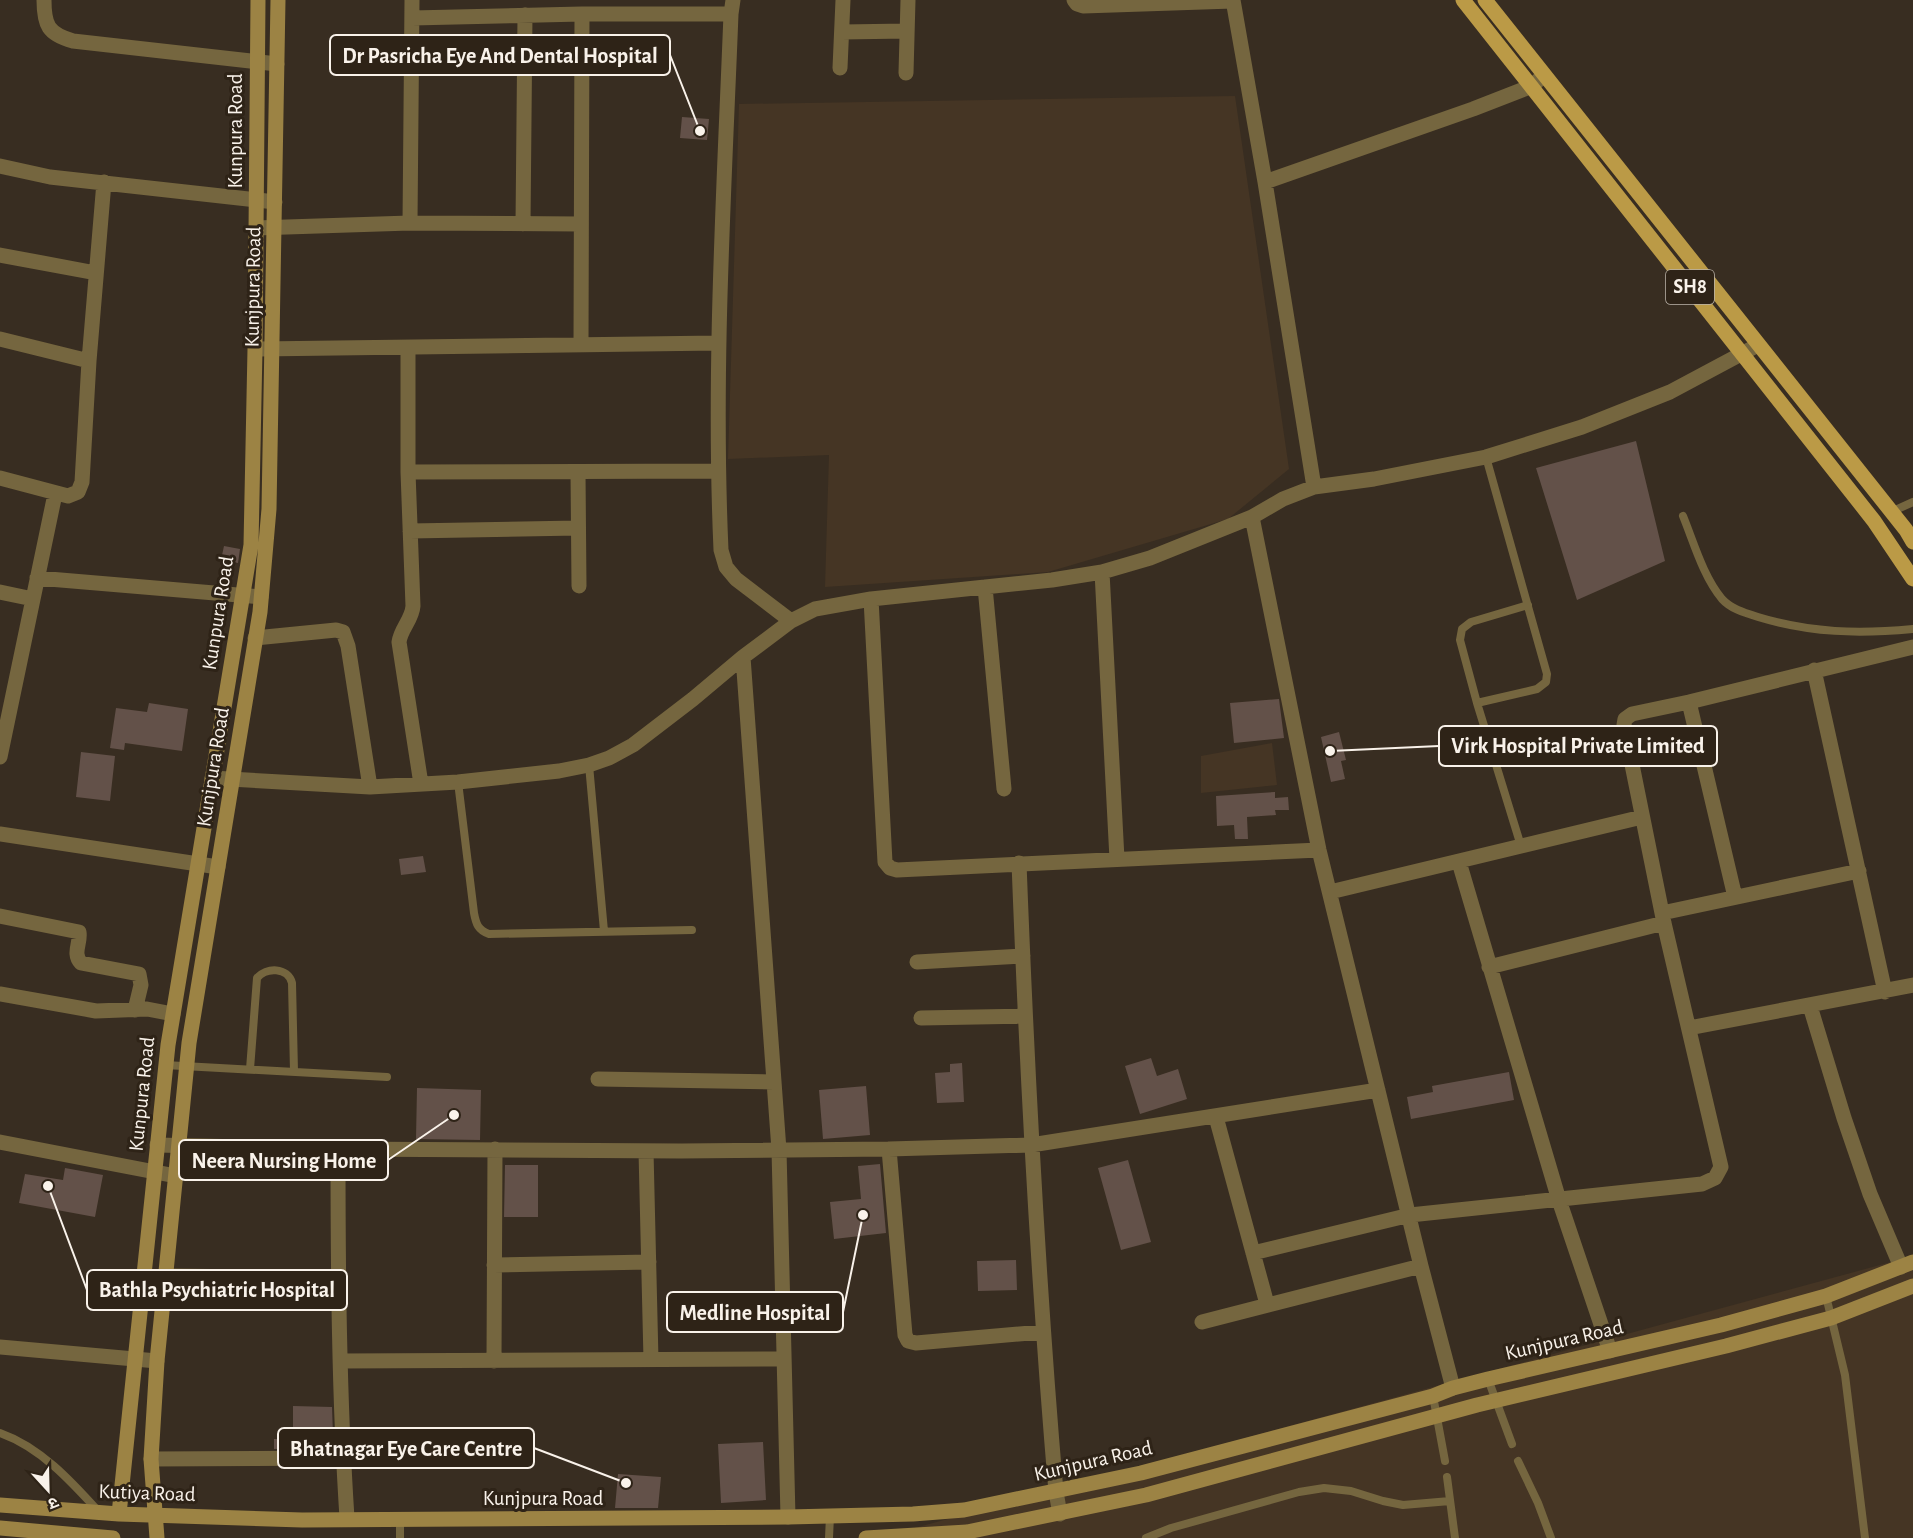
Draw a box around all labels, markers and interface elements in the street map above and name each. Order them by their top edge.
callout: Dr Pasricha Eye And Dental Hospital [330,35,670,75]
text: Dr Pasricha Eye And Dental Hospital [342,45,658,68]
street label: Kunpura Road [225,73,246,189]
street label: Kunjpura Road [241,226,265,348]
road number: SH8 [1666,270,1714,304]
street label: Kunpura Road [199,554,237,672]
street label: Kunjpura Road [193,706,233,828]
callout: Virk Hospital Private Limited [1439,726,1717,766]
text: Virk Hospital Private Limited [1451,735,1705,757]
street label: Kunpura Road [126,1036,158,1152]
callout: Neera Nursing Home [179,1140,388,1180]
text: Neera Nursing Home [192,1150,376,1172]
callout: Bathla Psychiatric Hospital [87,1270,347,1310]
text: Bathla Psychiatric Hospital [99,1279,335,1302]
callout: Medline Hospital [667,1292,843,1332]
text: Medline Hospital [679,1302,831,1324]
street label: Kunjpura Road [1503,1316,1625,1364]
callout: Bhatnagar Eye Care Centre [278,1428,534,1468]
street label: Kunjpura Road [1032,1437,1154,1485]
text: Bhatnagar Eye Care Centre [290,1438,522,1461]
north arrow [18,1460,78,1520]
street label: Kutiya Road [98,1481,196,1505]
street label: Kunjpura Road [483,1488,603,1509]
text: उ [45,1494,61,1512]

